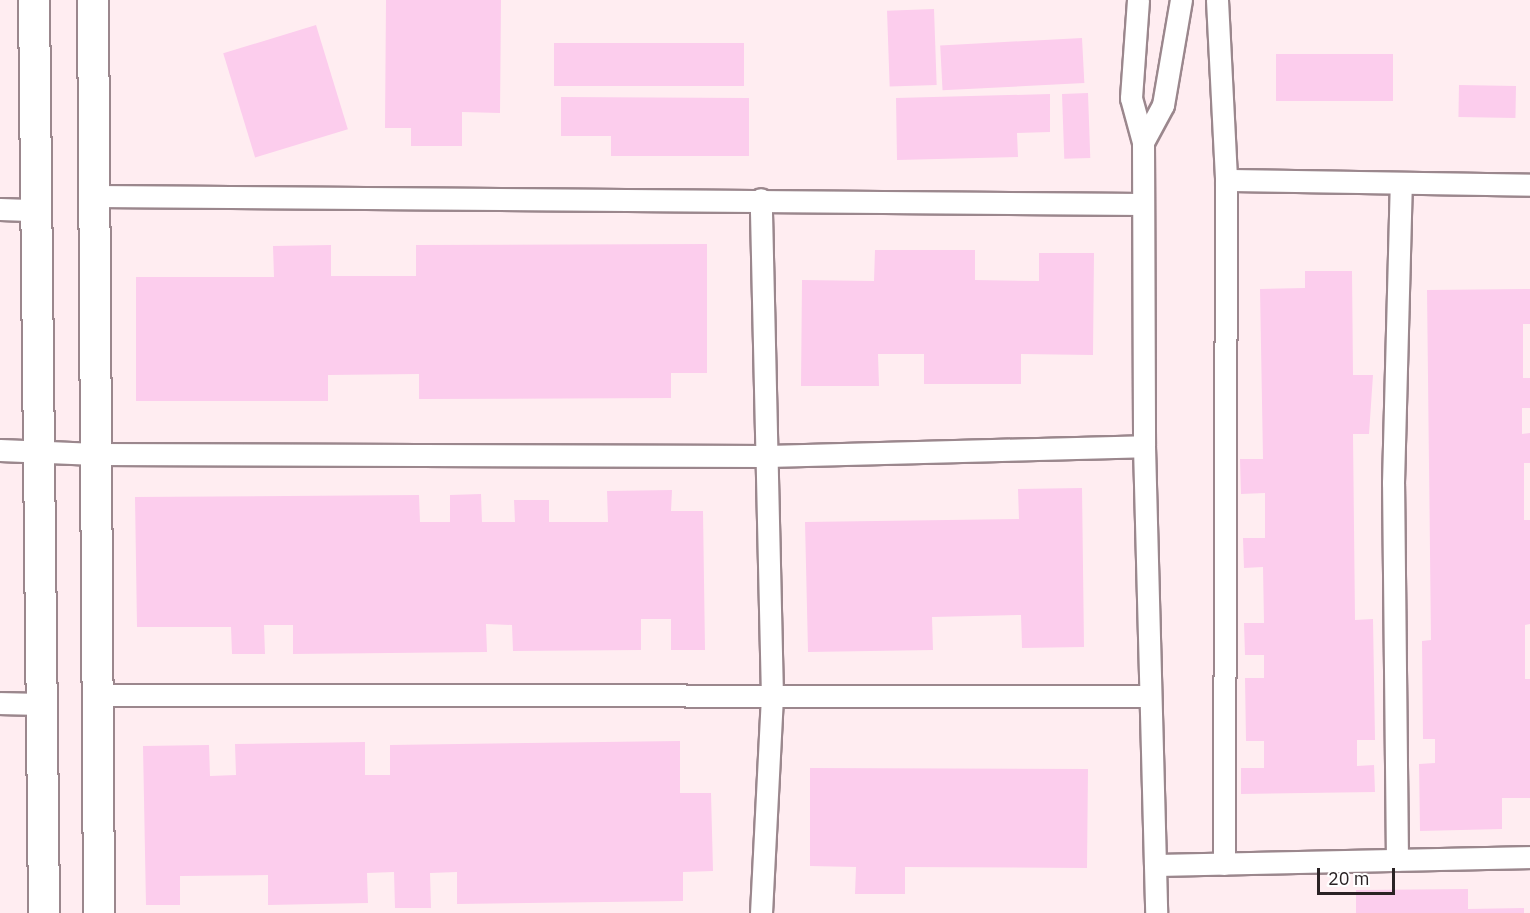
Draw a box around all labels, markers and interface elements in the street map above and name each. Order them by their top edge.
scale bar [1320,856,1398,894]
text: 20 m [1328,867,1370,890]

